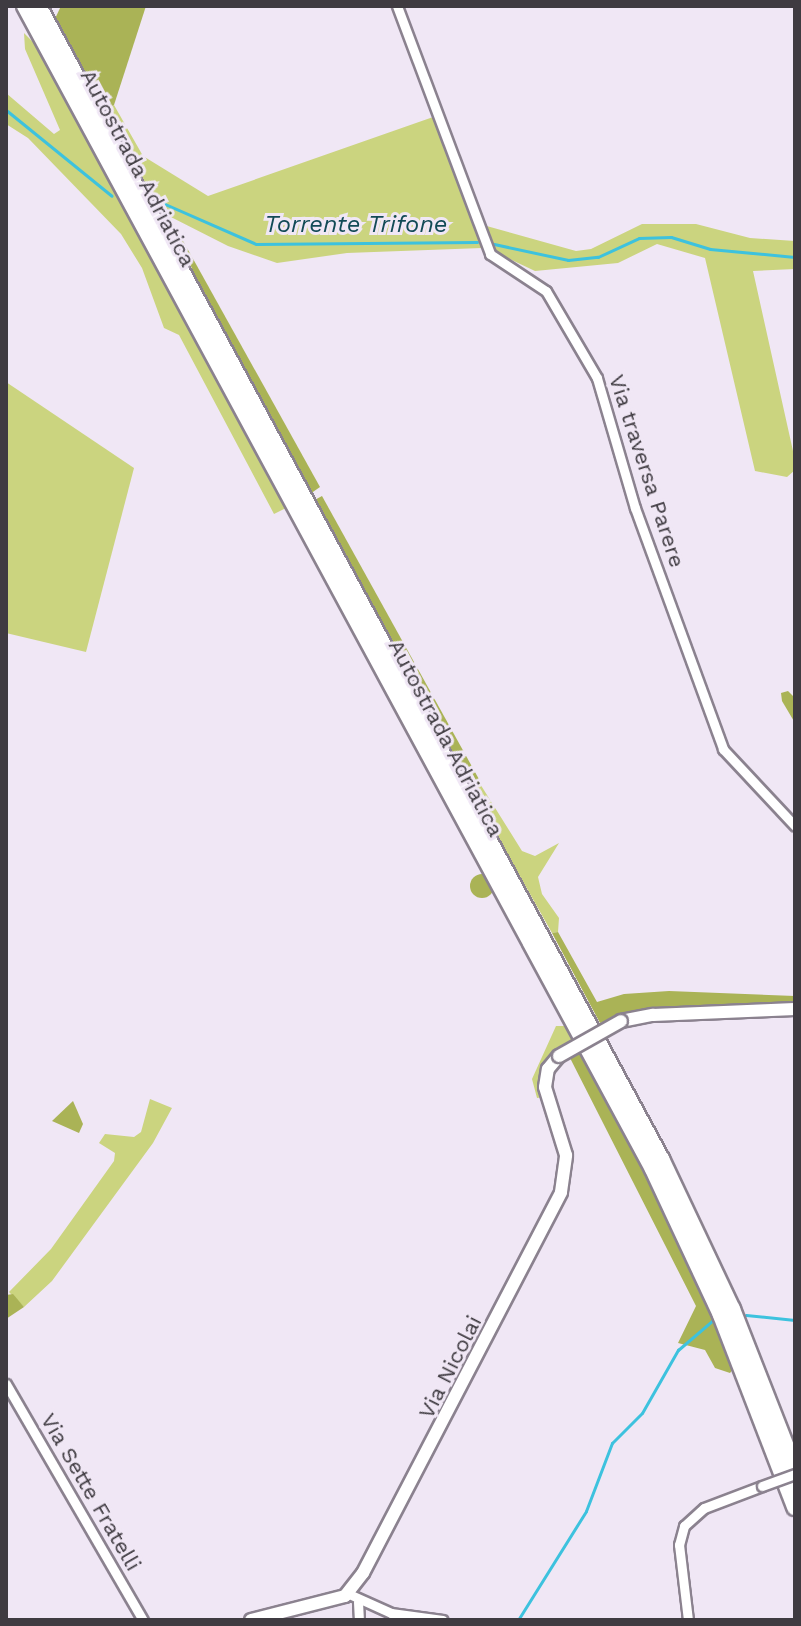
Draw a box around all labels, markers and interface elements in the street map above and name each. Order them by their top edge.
street label: Autostrada Adriatica [75,64,201,272]
water label: Torrente Trifone [264,211,448,239]
street label: Via traversa Parere [603,371,691,571]
street label: Autostrada Adriatica [383,634,509,842]
street label: Via Nicolai [413,1311,487,1423]
street label: Via Sette Fratelli [35,1408,147,1576]

